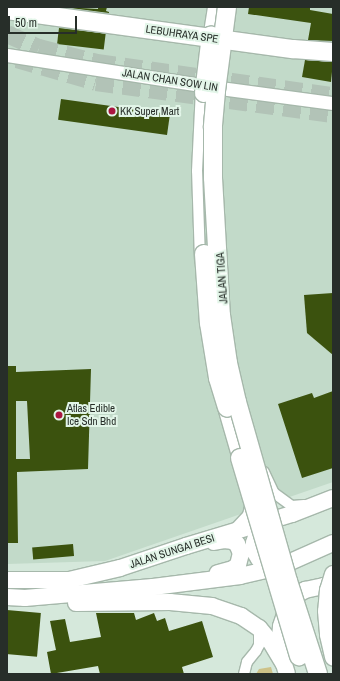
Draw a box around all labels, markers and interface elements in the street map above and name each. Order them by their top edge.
scale bar [10,8,79,34]
text: 50 m [15,15,37,31]
street label: LEBUHRAYA SPE [145,22,219,46]
street label: JALAN CHAN SOW LIN [121,66,219,94]
place label: KK Super Mart [120,104,179,118]
marker: KK Super Mart [107,106,117,116]
street label: JALAN TIGA [214,252,230,304]
place label: Atlas Edible Ice Sdn Bhd [67,402,116,428]
marker: Atlas Edible Ice Sdn Bhd [54,410,64,420]
street label: JALAN SUNGAI BESI [128,531,216,571]

